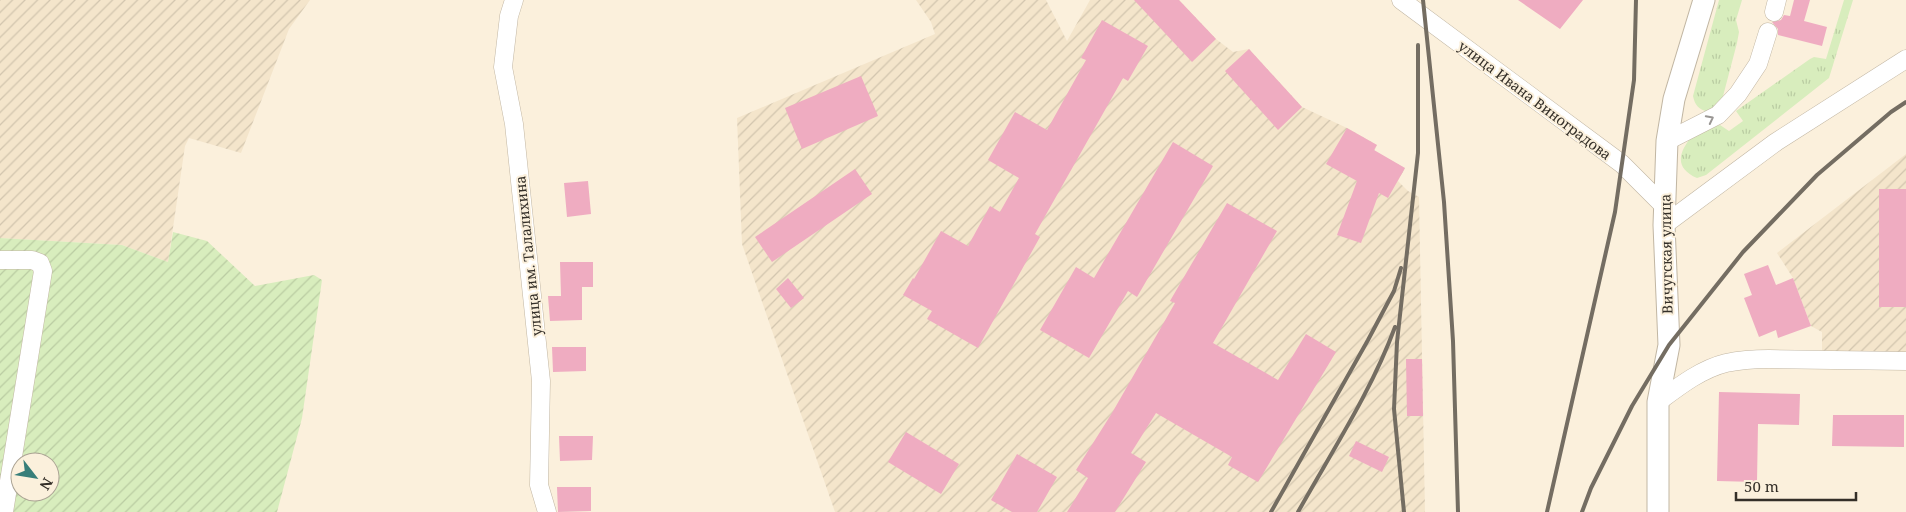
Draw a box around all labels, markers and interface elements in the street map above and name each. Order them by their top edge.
street label: улица Ивана Виноградова [1455,36,1615,164]
one-way arrow [1705,115,1714,125]
street label: улица им. Талалихина [510,175,546,337]
street label: Вичугская улица [1655,194,1677,314]
north arrow [10,452,60,502]
scale bar [1736,470,1856,502]
text: N [36,474,58,494]
text: 50 m [1744,476,1779,496]

